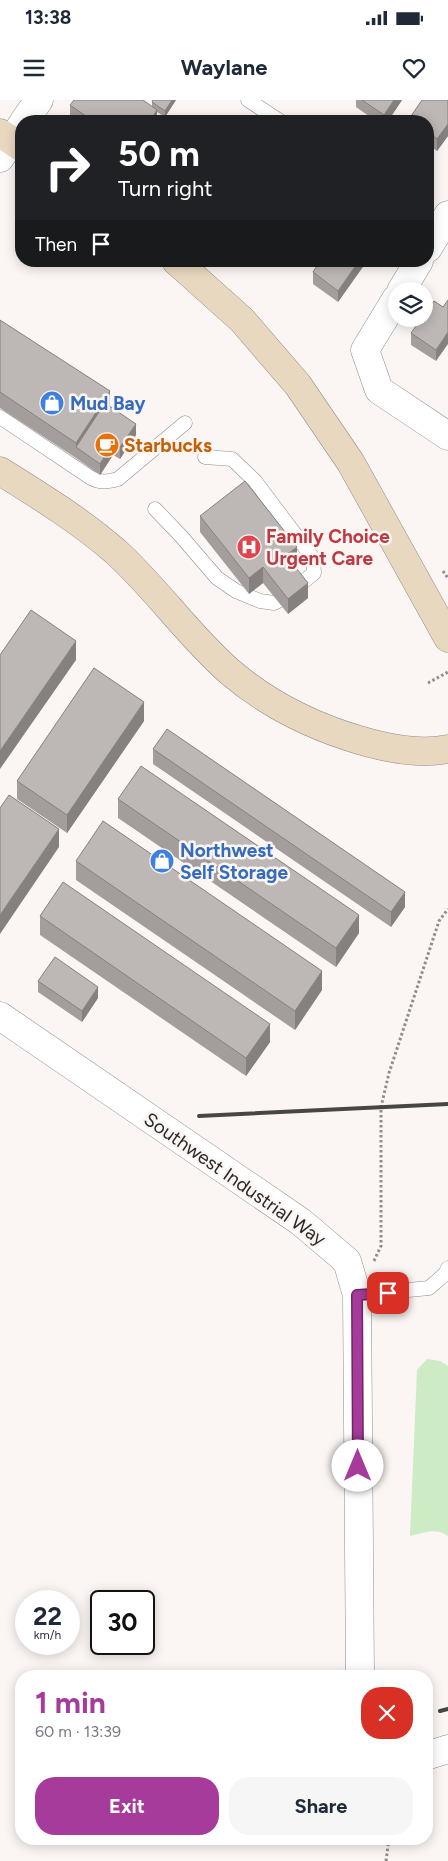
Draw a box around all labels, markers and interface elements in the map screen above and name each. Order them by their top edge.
text: 13:38 [25,6,72,29]
icon: menu [20,54,48,82]
text: Waylane [181,54,267,81]
icon: heart [400,54,428,82]
text: 50 m [118,133,200,175]
icon: right [35,135,100,200]
text: Turn right [118,175,213,202]
icon: arrive [87,230,115,258]
text: Then [35,233,77,256]
map controls [388,282,433,327]
button: layers [388,282,433,327]
shop icon: Mud Bay [39,390,65,416]
place label: Mud Bay [70,392,145,415]
cafe icon: Starbucks [94,432,120,458]
place label: Starbucks [124,434,212,457]
place label: Family Choice Urgent Care [266,525,390,570]
hospital icon: Family Choice Urgent Care [236,534,262,560]
place label: Northwest Self Storage [180,839,289,884]
shop icon: Northwest Self Storage [149,848,175,874]
street label: Southwest Industrial Way [140,1107,330,1251]
pin [367,1272,409,1314]
icon: arrive [374,1279,402,1307]
position arrow [331,1439,383,1491]
speed limit sign: 30 [90,1590,155,1655]
text: 22 [33,1601,62,1631]
text: km/h [34,1628,61,1642]
text: 1 min [35,1684,106,1721]
button: close [361,1687,413,1739]
text: 60 m · 13:39 [35,1722,121,1741]
button: Exit [35,1777,219,1835]
button: Share [229,1777,413,1835]

